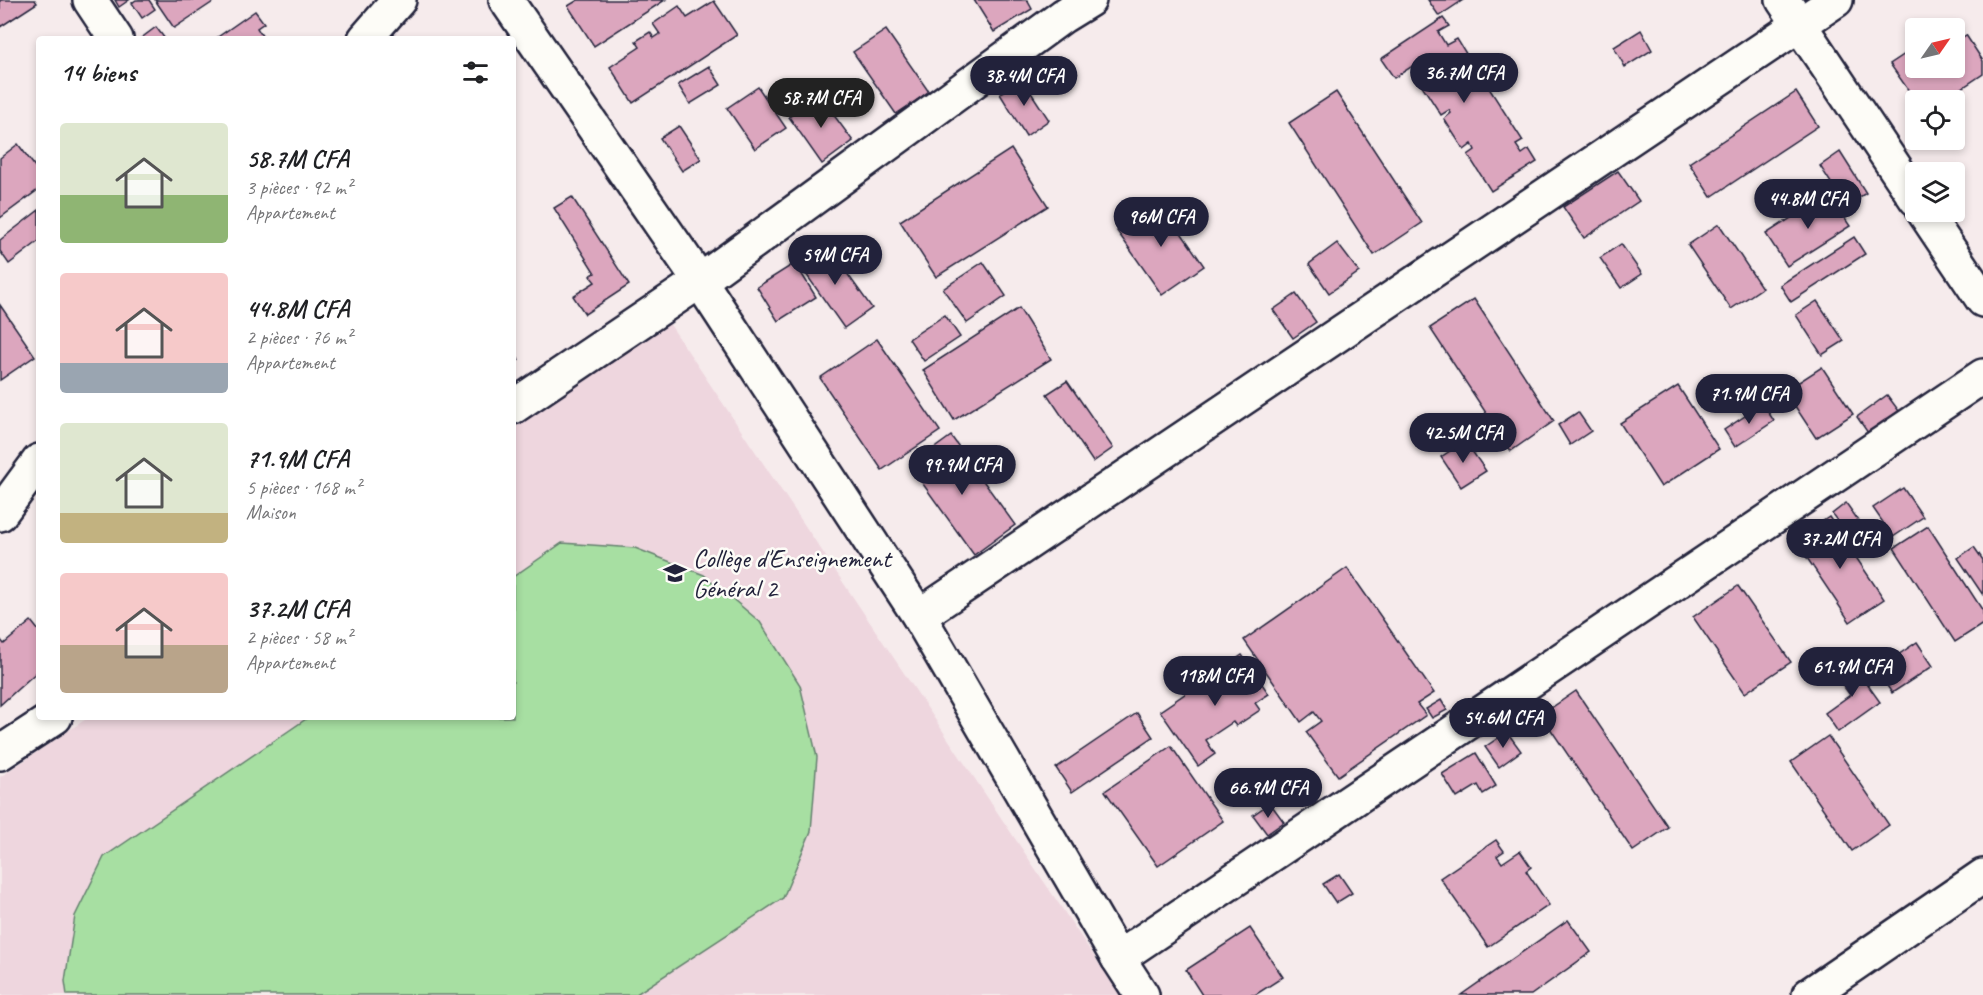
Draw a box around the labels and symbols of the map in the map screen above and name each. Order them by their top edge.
north arrow [1905,18,1965,78]
pin: 36.7M CFA [1395,53,1533,104]
pin: 38.4M CFA [955,56,1093,107]
pin: 58.7M CFA [752,78,890,129]
pin: 44.8M CFA [1739,179,1877,230]
pin: 96M CFA [1106,197,1216,248]
pin: 59M CFA [780,235,890,286]
pin: 71.9M CFA [1680,374,1818,425]
pin: 42.5M CFA [1394,413,1532,464]
pin: 99.9M CFA [893,445,1031,496]
pin: 37.2M CFA [1771,519,1909,570]
place label: Collège d'Enseignement Général 2 [693,542,893,605]
school or university icon: Collège d'Enseignement Général 2 [662,560,688,586]
pin: 61.9M CFA [1783,647,1921,698]
pin: 118M CFA [1153,656,1277,707]
pin: 54.6M CFA [1434,698,1572,749]
pin: 66.9M CFA [1199,768,1337,819]

